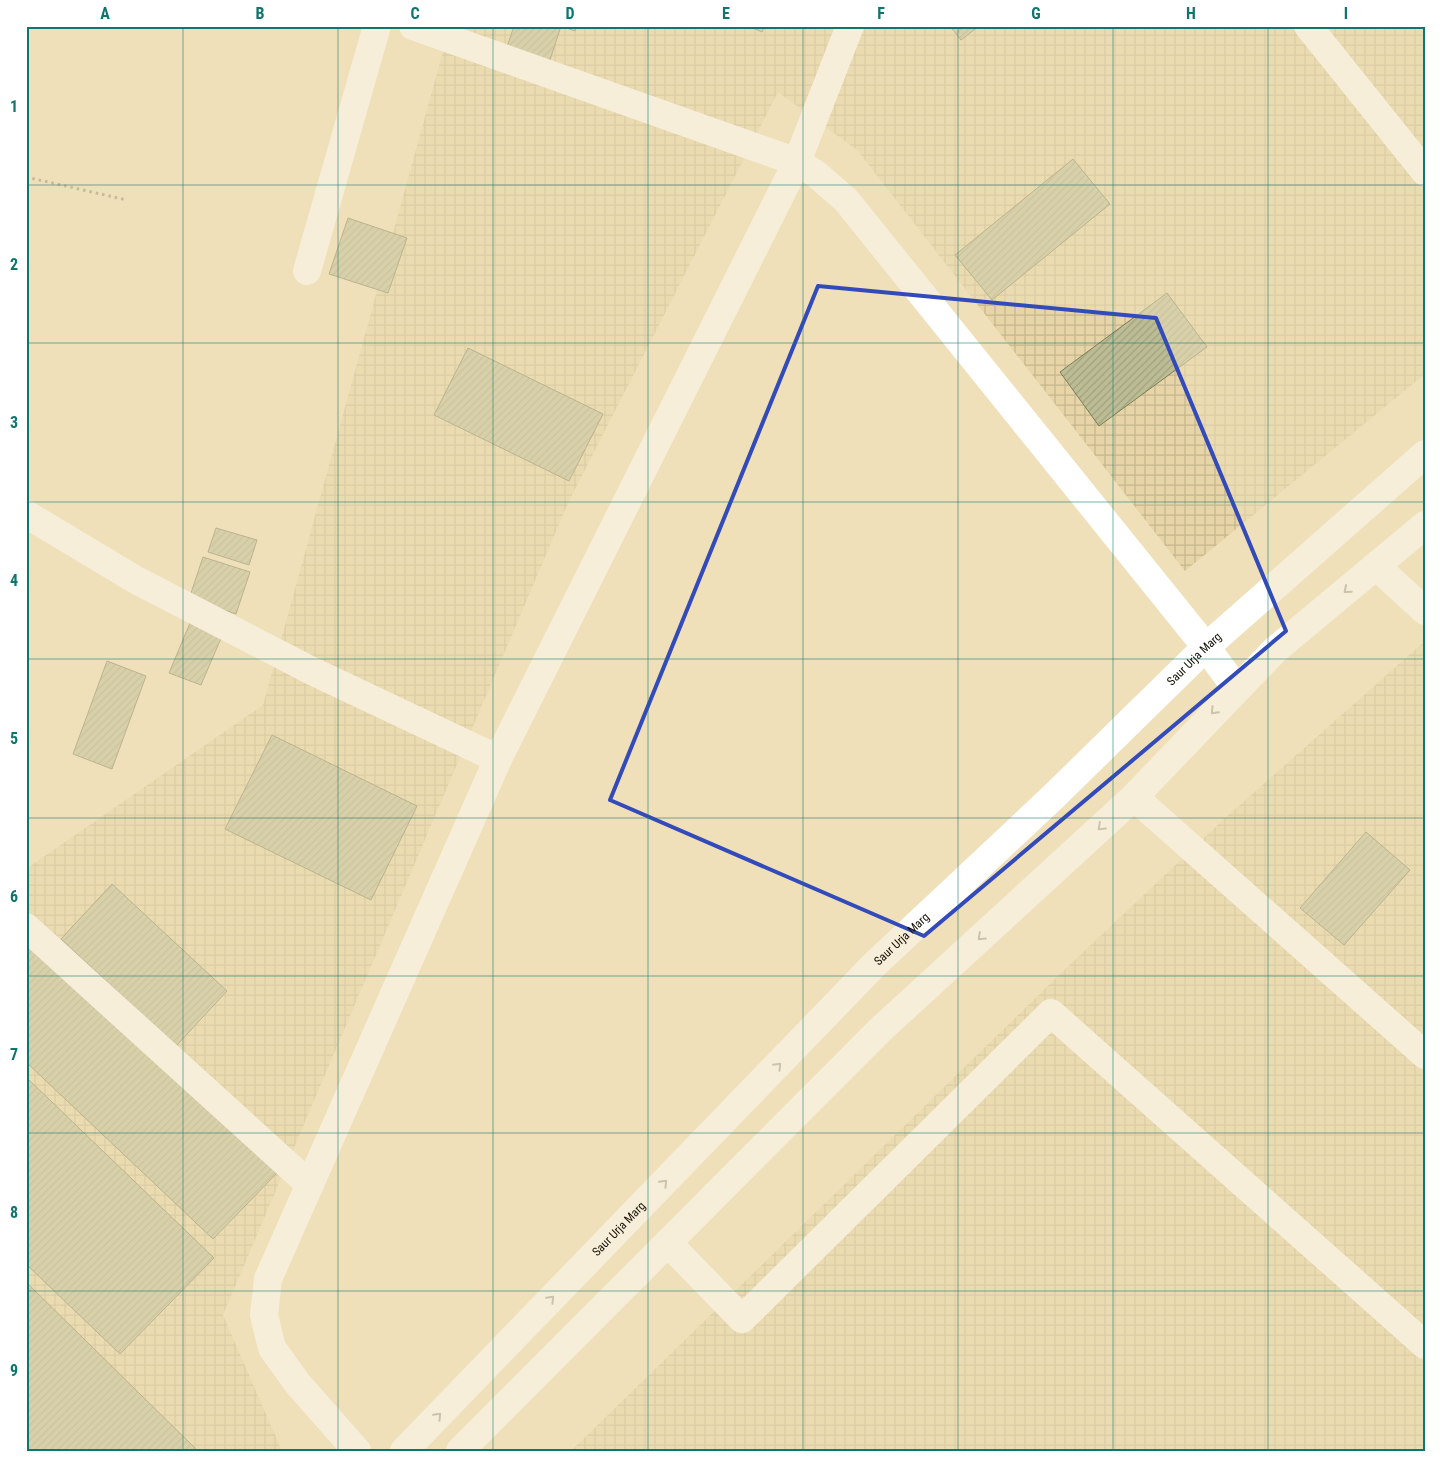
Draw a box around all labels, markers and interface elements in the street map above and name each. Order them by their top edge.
text: A [100,4,110,23]
text: B [256,4,265,23]
text: C [410,4,420,23]
text: D [565,4,575,23]
text: E [722,4,730,23]
text: F [877,4,885,23]
text: G [1031,4,1041,23]
text: H [1186,4,1196,23]
text: I [1344,4,1348,23]
text: 1 [10,97,18,116]
text: 2 [10,255,18,274]
text: 3 [10,413,18,432]
text: 4 [10,571,18,590]
one-way arrow [1344,584,1353,592]
street label: Saur Urja Marg [1164,630,1224,688]
one-way arrow [1211,705,1220,714]
text: 5 [10,729,18,748]
one-way arrow [1097,821,1106,830]
text: 6 [10,887,18,906]
street label: Saur Urja Marg [871,910,932,968]
one-way arrow [978,931,987,940]
text: 7 [10,1045,18,1064]
one-way arrow [772,1063,781,1072]
one-way arrow [659,1180,668,1189]
street label: Saur Urja Marg [589,1199,648,1259]
text: 8 [10,1203,18,1222]
one-way arrow [545,1296,554,1305]
text: 9 [10,1361,18,1380]
one-way arrow [432,1413,441,1422]

